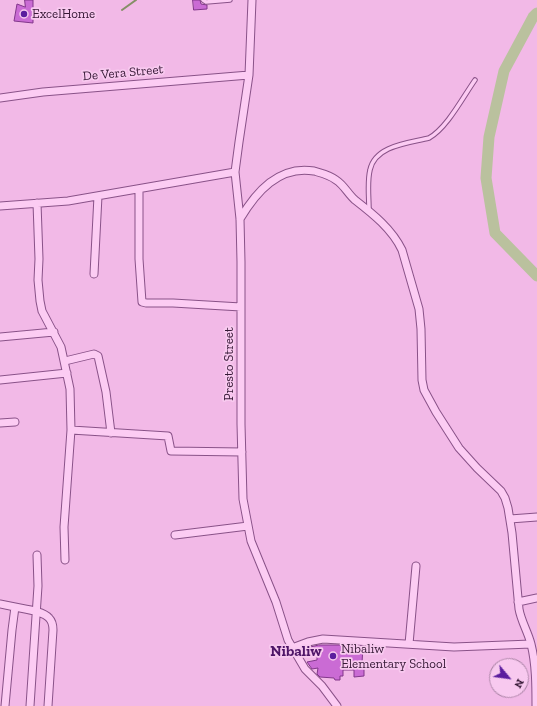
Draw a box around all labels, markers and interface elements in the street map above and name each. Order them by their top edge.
place label: ExcelHome [32,6,95,22]
marker: ExcelHome [19,9,29,19]
street label: De Vera Street [82,62,164,84]
street label: Presto Street [221,327,237,401]
place label: Nibaliw Elementary School [341,641,446,672]
district label: Nibaliw [270,643,322,661]
marker: Nibaliw Elementary School [328,651,338,661]
north arrow [489,658,529,698]
text: N [511,677,527,690]

